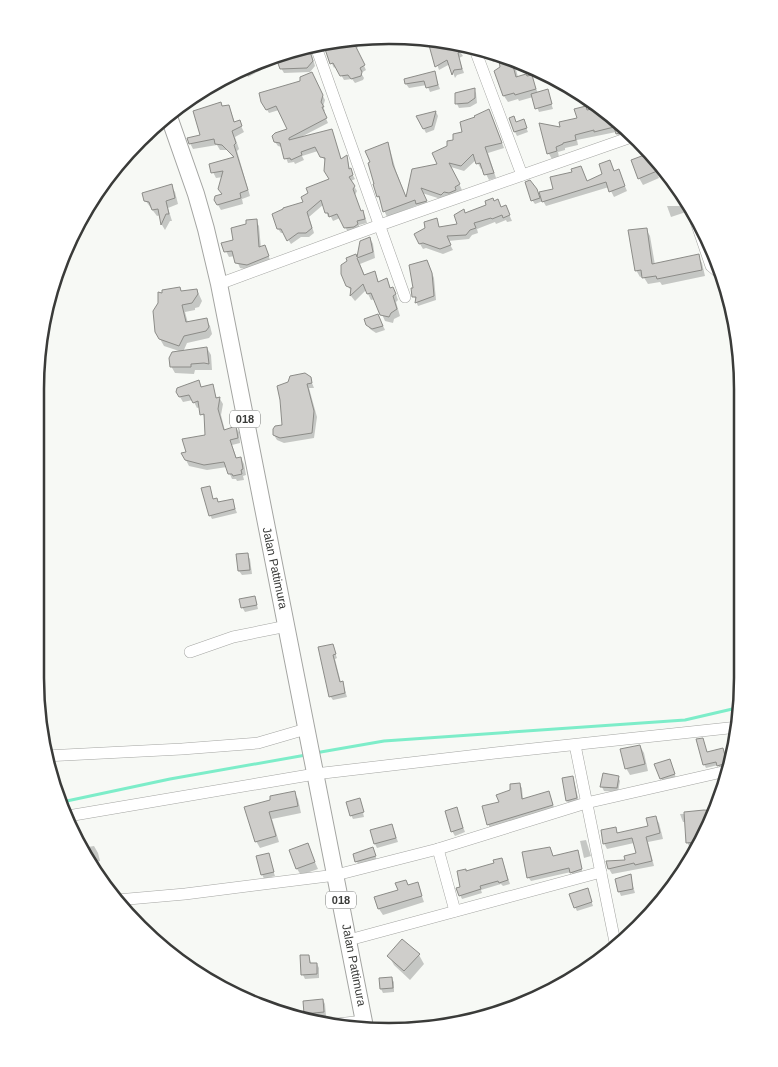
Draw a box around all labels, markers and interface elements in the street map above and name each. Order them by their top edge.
road number: 018 [230,410,260,428]
street label: Jalan Pattimura [259,526,291,611]
road number: 018 [326,892,356,908]
street label: Jalan Pattimura [339,923,369,1008]

